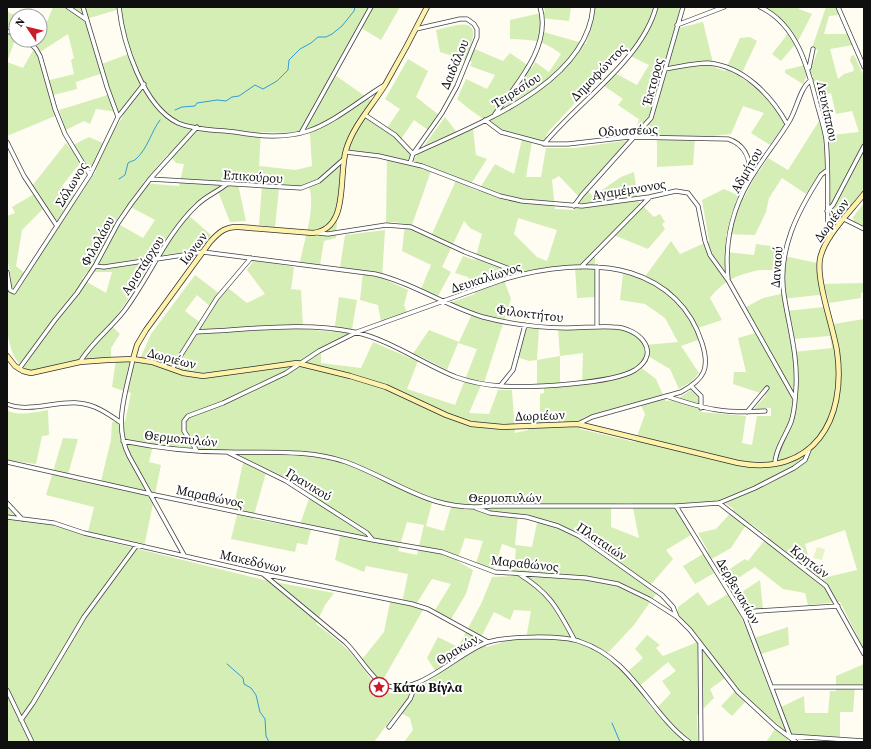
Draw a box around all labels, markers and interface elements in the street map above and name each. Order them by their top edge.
north arrow [8,8,48,48]
text: N [12,15,29,30]
street label: Δαιδάλου [436,36,473,92]
street label: Δημοφώντος [567,40,630,105]
street label: Έκτορος [638,56,667,109]
street label: Τειρεσίου [489,69,544,112]
street label: Λευκίππου [813,80,842,143]
street label: Οδυσσέως [598,120,658,141]
street label: Αδμήτου [727,144,766,196]
street label: Σόλωνος [51,159,92,210]
street label: Επικούρου [223,166,284,187]
street label: Αγαμέμνονος [591,175,667,204]
street label: Δωριέων [810,195,853,245]
street label: Φιλολάου [77,213,118,269]
street label: Ιώνων [176,229,211,268]
street label: Αριστάρχου [117,232,168,298]
street label: Δαναού [767,245,786,288]
street label: Δευκαλίωνος [449,258,524,297]
street label: Φιλοκτήτου [496,301,564,326]
street label: Δωριέων [146,344,198,373]
street label: Δωριέων [515,406,565,425]
street label: Θερμοπυλών [144,426,218,451]
street label: Γρανικού [283,464,335,505]
street label: Μαραθώνος [175,481,245,512]
street label: Θερμοπυλών [468,489,542,506]
street label: Πλαταιών [573,518,630,564]
street label: Κρητών [787,541,833,582]
street label: Μακεδόνων [218,546,288,577]
street label: Μαραθώνος [490,551,560,576]
street label: Δερβενακίων [713,555,764,628]
street label: Θρακών [433,630,481,669]
place icon: Κάτω Βίγλα [368,676,390,698]
place label: Κάτω Βίγλα [393,679,463,696]

